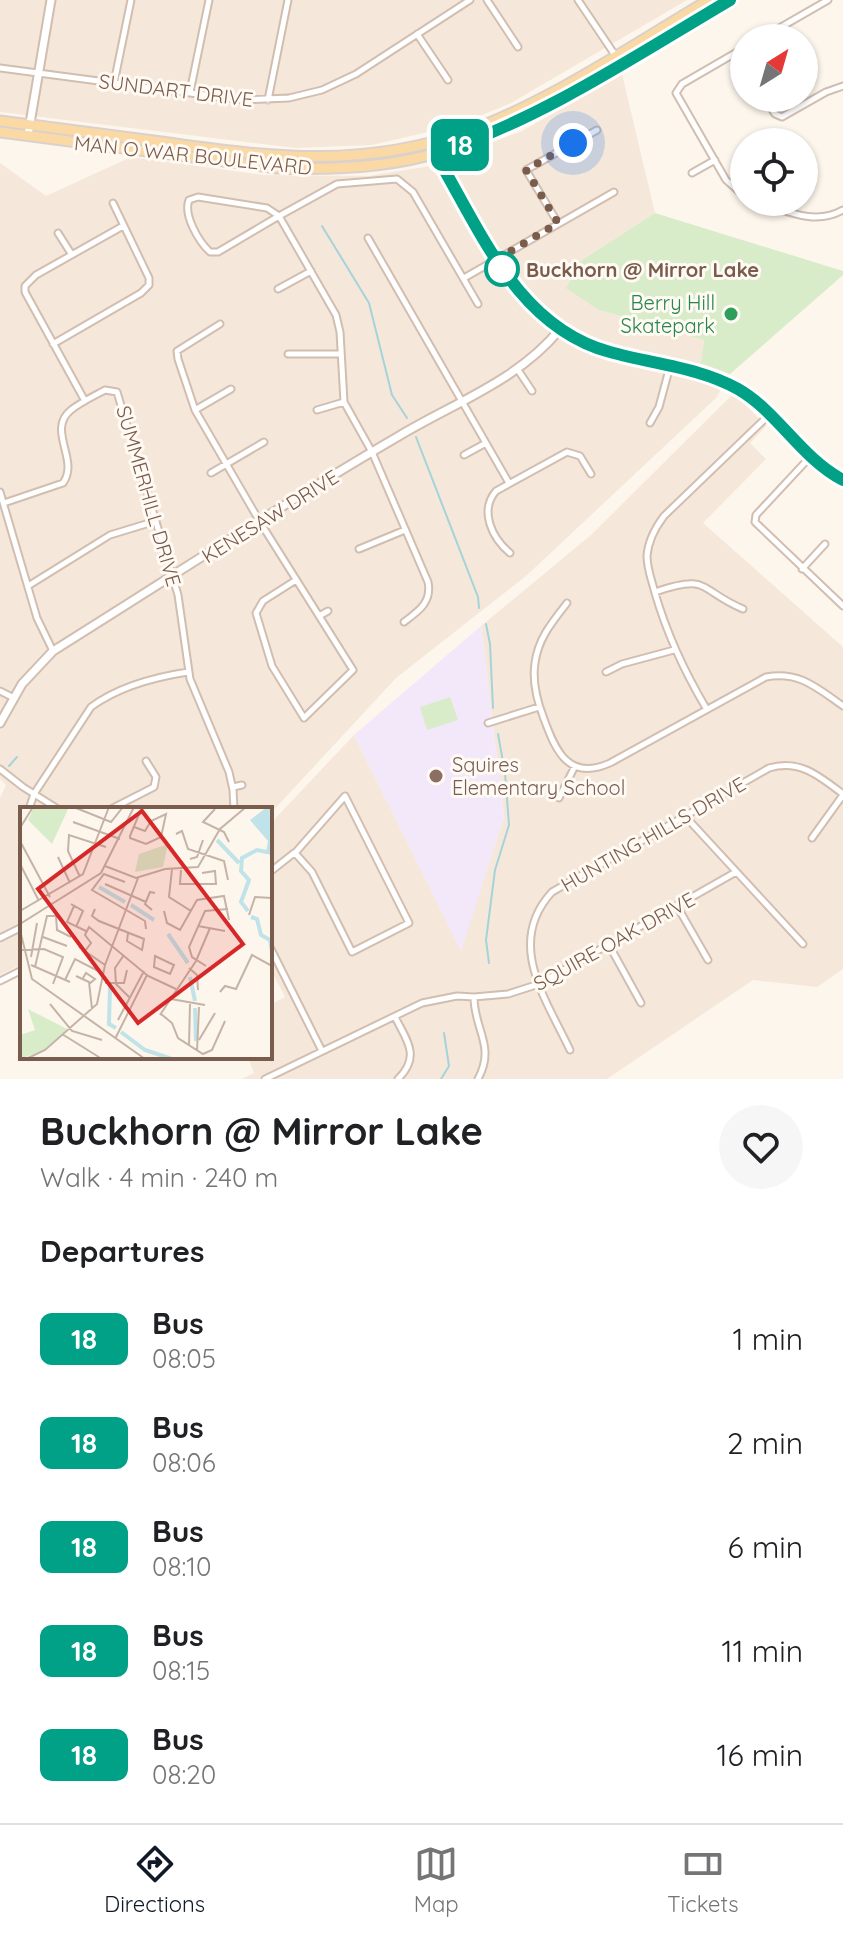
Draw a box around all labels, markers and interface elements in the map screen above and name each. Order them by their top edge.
north arrow [730,24,818,112]
map controls [730,24,818,216]
street label: SUNDART DRIVE [97,68,255,112]
line badge: 18 [424,119,496,171]
your location [553,123,593,163]
text: 18 [447,127,473,162]
button: locate [730,128,818,216]
street label: MAN O WAR BOULEVARD [73,130,313,180]
marker: Buckhorn @ Mirror Lake [485,252,519,286]
place label: Buckhorn @ Mirror Lake [526,257,759,282]
place label: Berry Hill Skatepark [620,290,715,338]
marker: Berry Hill Skatepark [722,305,740,323]
street label: SUMMERHILL DRIVE [111,403,187,589]
street label: KENESAW DRIVE [197,464,343,568]
place label: Squires Elementary School [452,752,625,800]
marker: Squires Elementary School [427,767,445,785]
street label: HUNTING HILLS DRIVE [556,771,750,897]
inset map [20,807,272,1059]
street label: SQUIRE OAK DRIVE [529,886,699,996]
button: heart [719,1105,803,1189]
text: Buckhorn @ Mirror Lake [40,1107,483,1155]
text: Walk · 4 min · 240 m [40,1161,278,1194]
text: Departures [40,1232,205,1270]
text: Bus [152,1304,204,1342]
text: 1 min [733,1320,803,1358]
text: 18 [71,1321,97,1356]
text: 08:05 [152,1342,216,1375]
text: Bus [152,1408,204,1446]
text: 2 min [727,1424,803,1462]
text: 18 [71,1425,97,1460]
text: 08:06 [152,1446,216,1479]
text: Bus [152,1512,204,1550]
text: 6 min [728,1528,803,1566]
text: 18 [71,1529,97,1564]
text: 08:10 [152,1550,211,1583]
text: Bus [152,1616,204,1654]
text: 11 min [721,1632,803,1670]
text: 18 [71,1633,97,1668]
text: 08:15 [152,1654,210,1687]
text: Bus [152,1720,204,1758]
text: 16 min [716,1736,803,1774]
text: 18 [71,1737,97,1772]
text: 08:20 [152,1758,216,1791]
tab: Directions [104,1842,205,1918]
tab: Map [414,1842,459,1918]
tab: Tickets [667,1842,739,1918]

